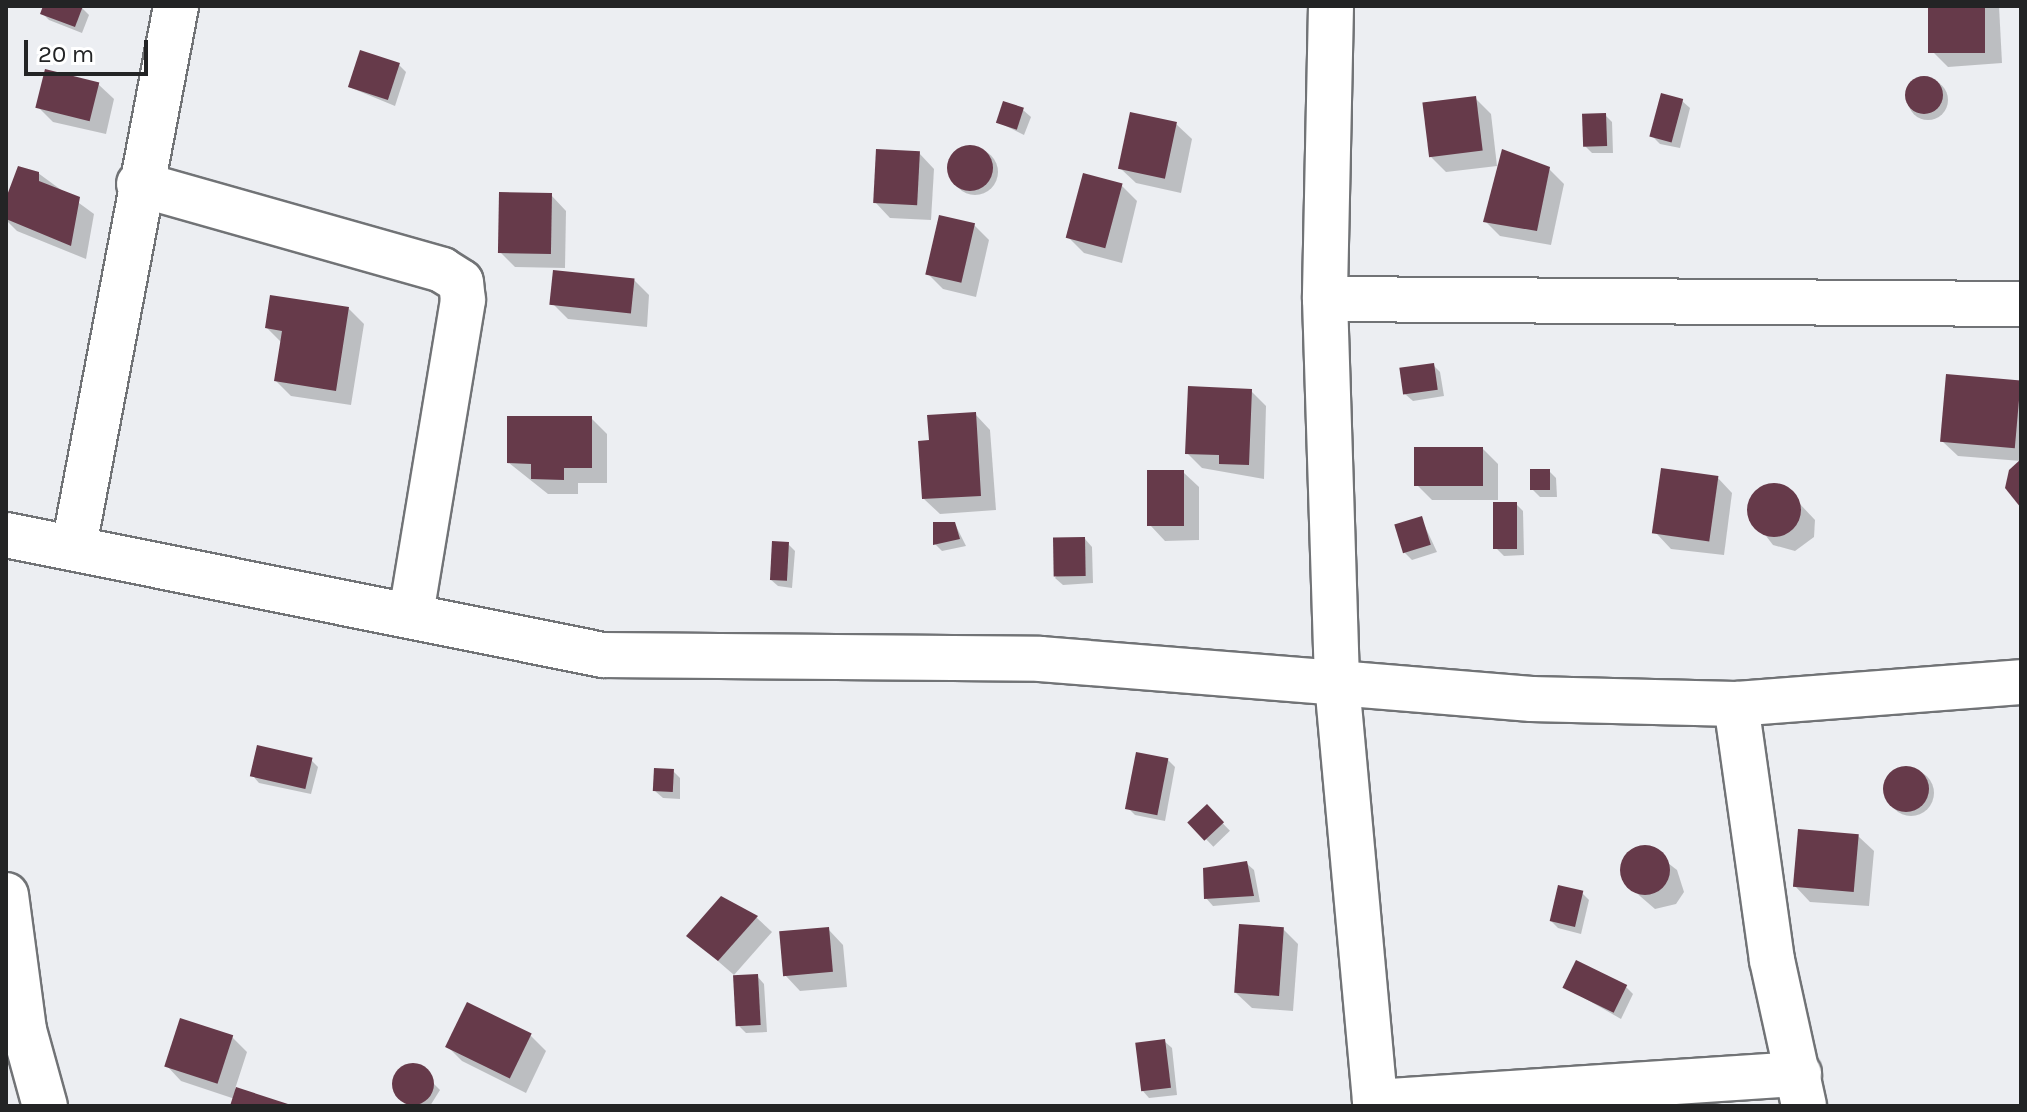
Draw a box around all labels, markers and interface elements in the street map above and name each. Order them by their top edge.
scale bar [28,24,152,74]
text: 20 m [38,40,94,68]

